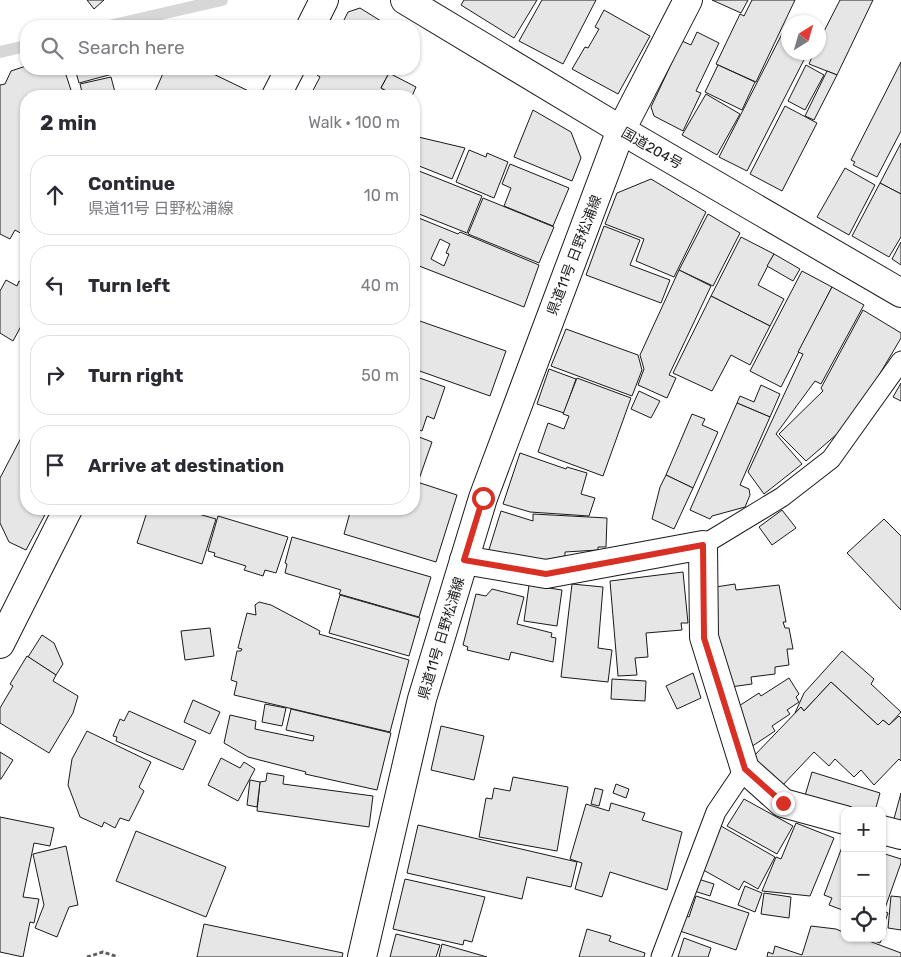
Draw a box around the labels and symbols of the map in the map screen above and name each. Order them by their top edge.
north arrow [781,15,826,60]
street label: 国道204号 [618,124,685,173]
street label: 県道11号 日野松浦線 [544,193,605,318]
route start [472,487,495,510]
street label: 県道11号 日野松浦線 [415,575,468,702]
route end [772,792,795,815]

